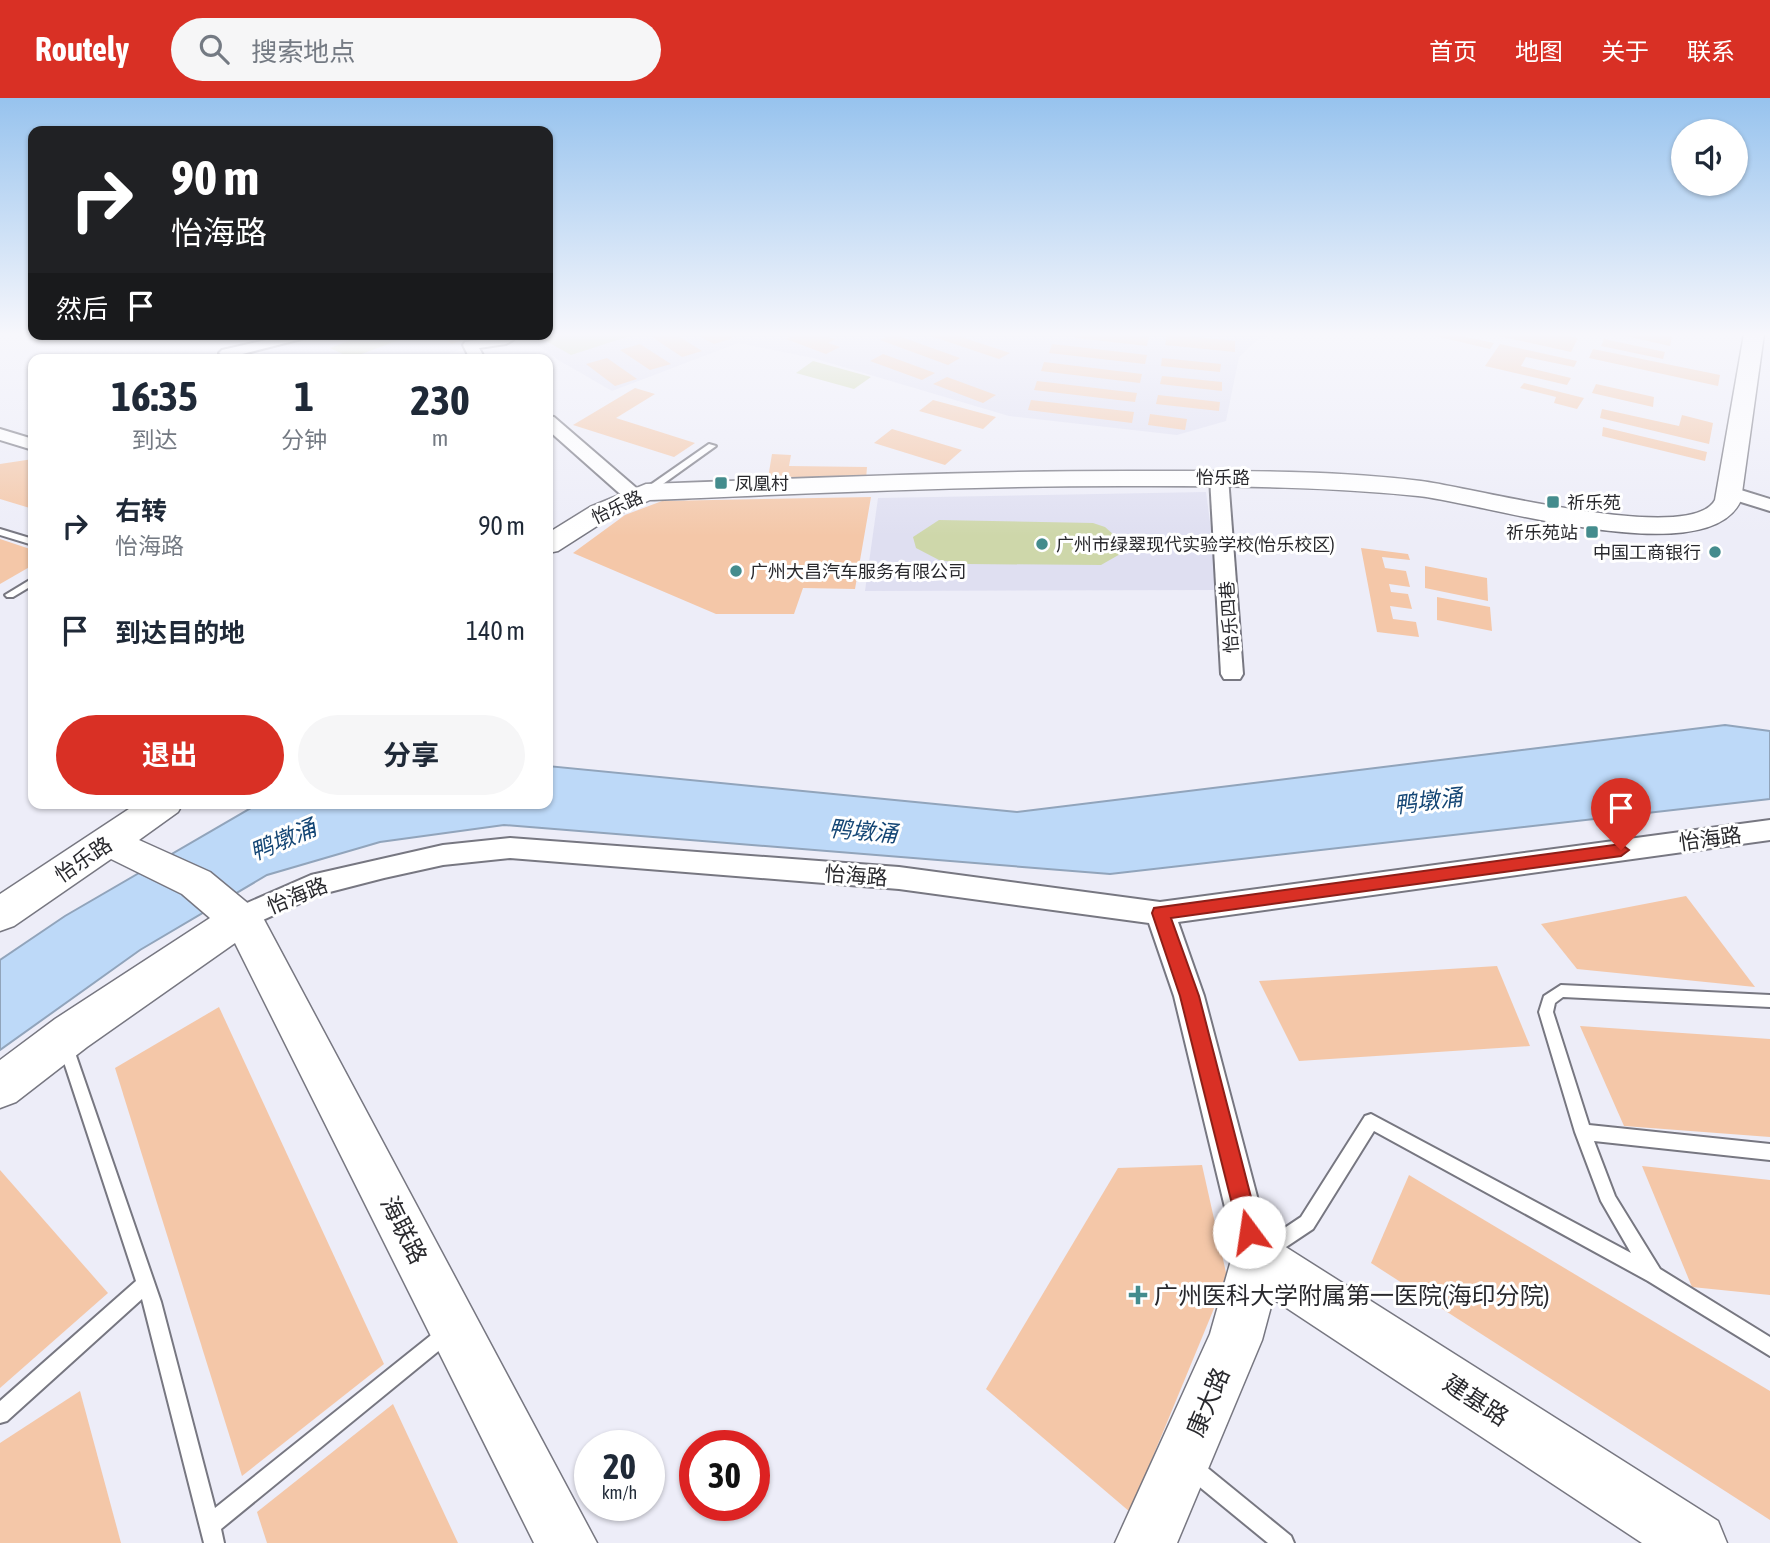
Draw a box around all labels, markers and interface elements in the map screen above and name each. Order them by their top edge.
search box [171,18,661,81]
text: Routely [35,30,129,68]
icon: search [195,30,233,68]
text: 搜索地点 [251,37,355,67]
text: 首页 [1429,38,1477,65]
text: 地图 [1515,38,1563,65]
text: 关于 [1601,38,1649,65]
text: 联系 [1687,38,1735,65]
map controls [1671,119,1748,196]
button: sound [1671,119,1748,196]
text: 90 m [171,149,259,205]
icon: right [56,154,147,245]
text: 怡海路 [171,214,267,251]
icon: arrive [122,287,160,325]
text: 然后 [56,294,108,324]
text: 16:35 [111,372,198,420]
text: 1 [294,372,314,420]
text: 230 [410,376,470,424]
text: m [432,425,448,451]
text: 到达 [132,427,178,453]
text: 分钟 [281,427,327,453]
street label: 怡乐路 [1196,467,1250,488]
place label: 凤凰村 [735,473,789,494]
marker: 凤凰村 [713,475,729,491]
street label: 怡乐路 [588,486,646,528]
place label: 祈乐苑 [1567,492,1621,513]
marker: 祈乐苑 [1545,494,1561,510]
text: 右转 [115,496,167,526]
icon: right [56,507,94,545]
text: 90 m [478,511,525,541]
place label: 祈乐苑站 [1506,522,1578,543]
marker: 祈乐苑站 [1584,524,1600,540]
text: 怡海路 [115,533,184,559]
place label: 广州市绿翠现代实验学校(怡乐校区) [1056,534,1335,555]
marker: 广州市绿翠现代实验学校(怡乐校区) [1034,536,1050,552]
place label: 中国工商银行 [1593,542,1701,563]
marker: 中国工商银行 [1707,544,1723,560]
place label: 广州大昌汽车服务有限公司 [750,561,966,582]
marker: 广州大昌汽车服务有限公司 [728,563,744,579]
street label: 怡乐四巷 [1216,580,1242,654]
icon: arrive [56,612,94,650]
text: 140 m [466,616,525,646]
text: 到达目的地 [115,618,245,648]
button: 退出 [56,715,284,795]
button: 分享 [298,715,525,795]
pin [1591,778,1651,850]
water label: 鸭墩涌 [1392,784,1467,818]
icon: arrive [1602,789,1640,827]
water label: 鸭墩涌 [246,813,323,865]
water label: 鸭墩涌 [827,815,901,847]
street label: 怡海路 [1677,822,1743,854]
street label: 怡乐路 [50,831,116,887]
street label: 怡海路 [824,861,888,889]
street label: 怡海路 [263,872,331,918]
street label: 海联路 [376,1192,432,1268]
position arrow [1212,1195,1286,1269]
place label: 广州医科大学附属第一医院(海印分院) [1154,1282,1550,1309]
marker: 广州医科大学附属第一医院(海印分院) [1128,1285,1148,1305]
street label: 康大路 [1182,1364,1234,1440]
street label: 建基路 [1438,1369,1514,1431]
speed limit sign: 30 [679,1430,770,1521]
text: 20 [603,1446,636,1486]
text: km/h [602,1482,637,1503]

